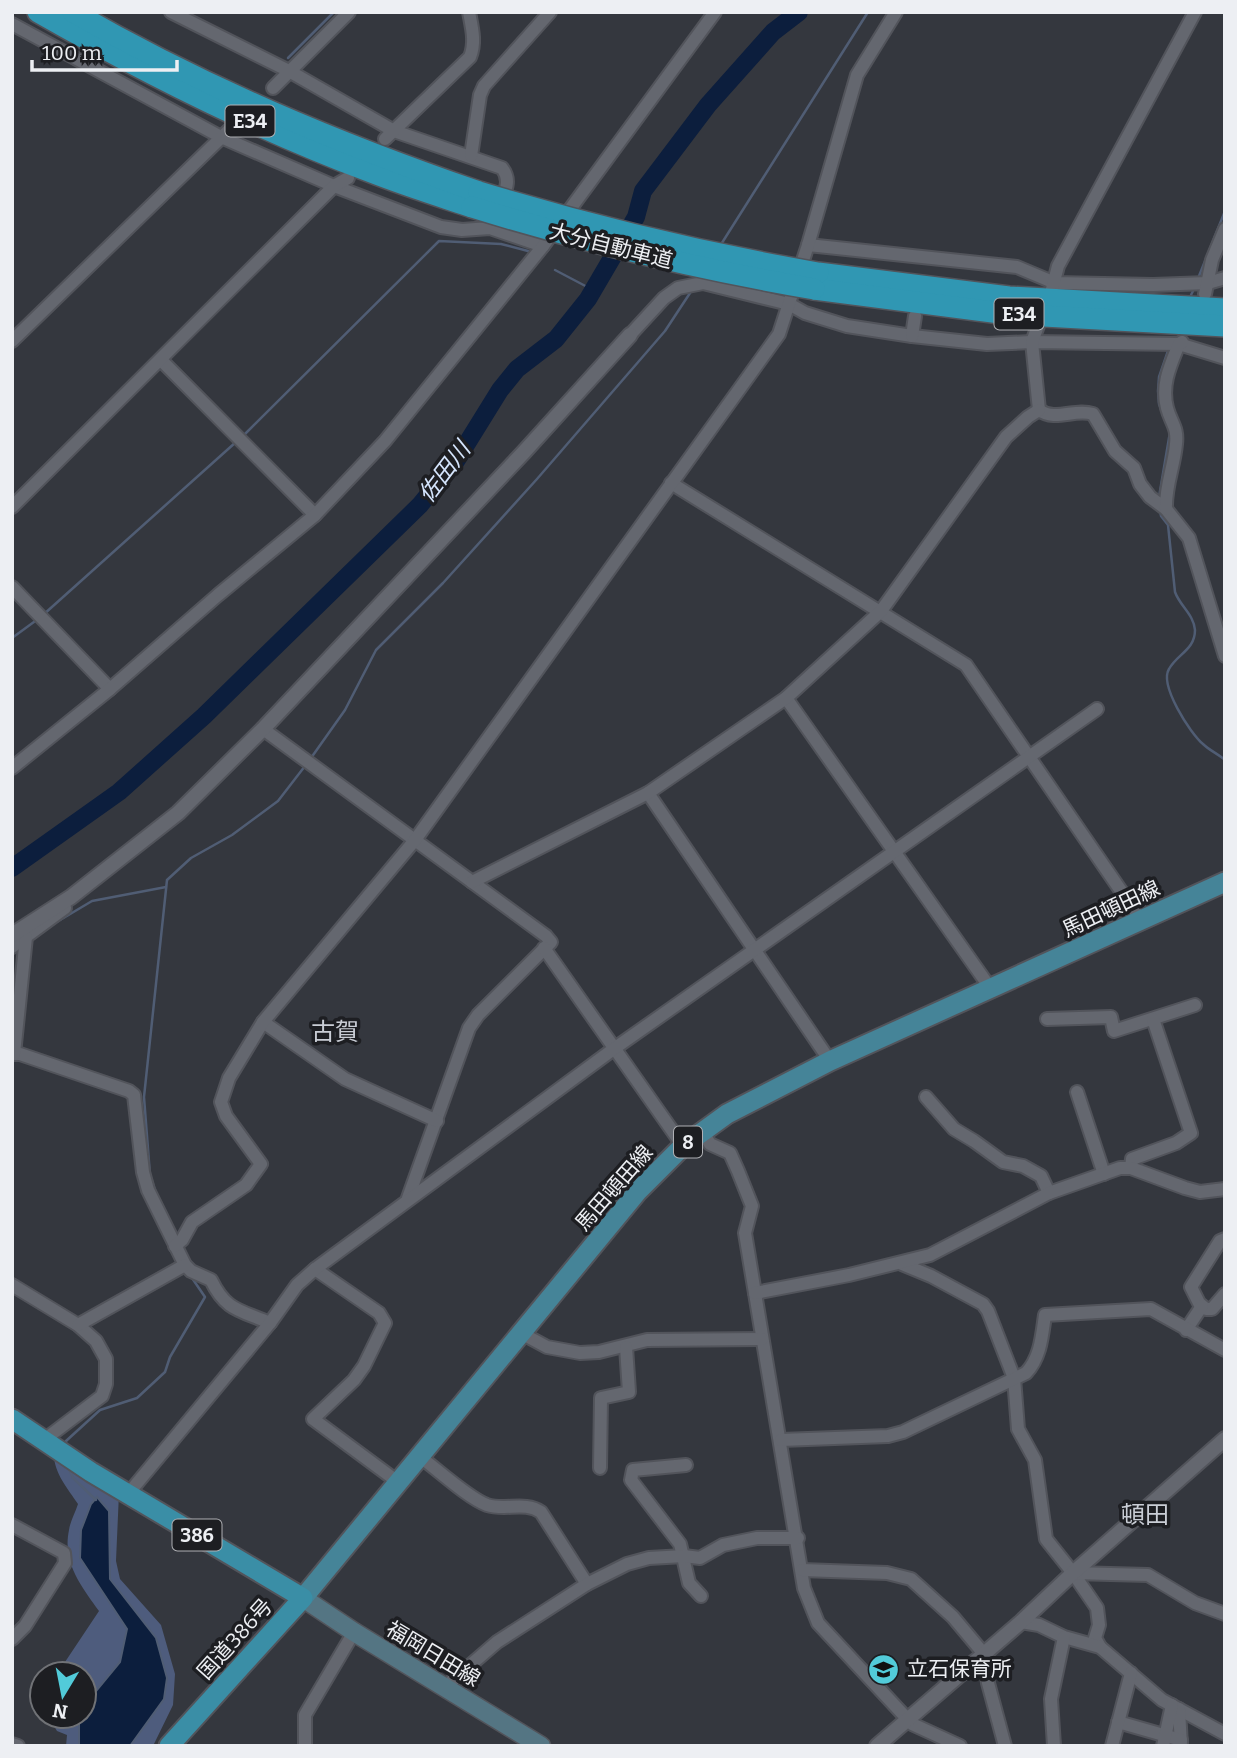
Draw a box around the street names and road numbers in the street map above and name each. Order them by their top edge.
road number: E34 [226,105,274,136]
street label: 大分自動車道 [547,218,675,274]
road number: E34 [995,298,1044,330]
street label: 馬田頓田線 [1058,875,1164,943]
road number: 8 [674,1126,702,1158]
street label: 馬田頓田線 [570,1140,658,1236]
road number: 386 [172,1520,222,1550]
street label: 国道386号 [192,1593,278,1685]
street label: 福岡日田線 [381,1616,485,1692]

